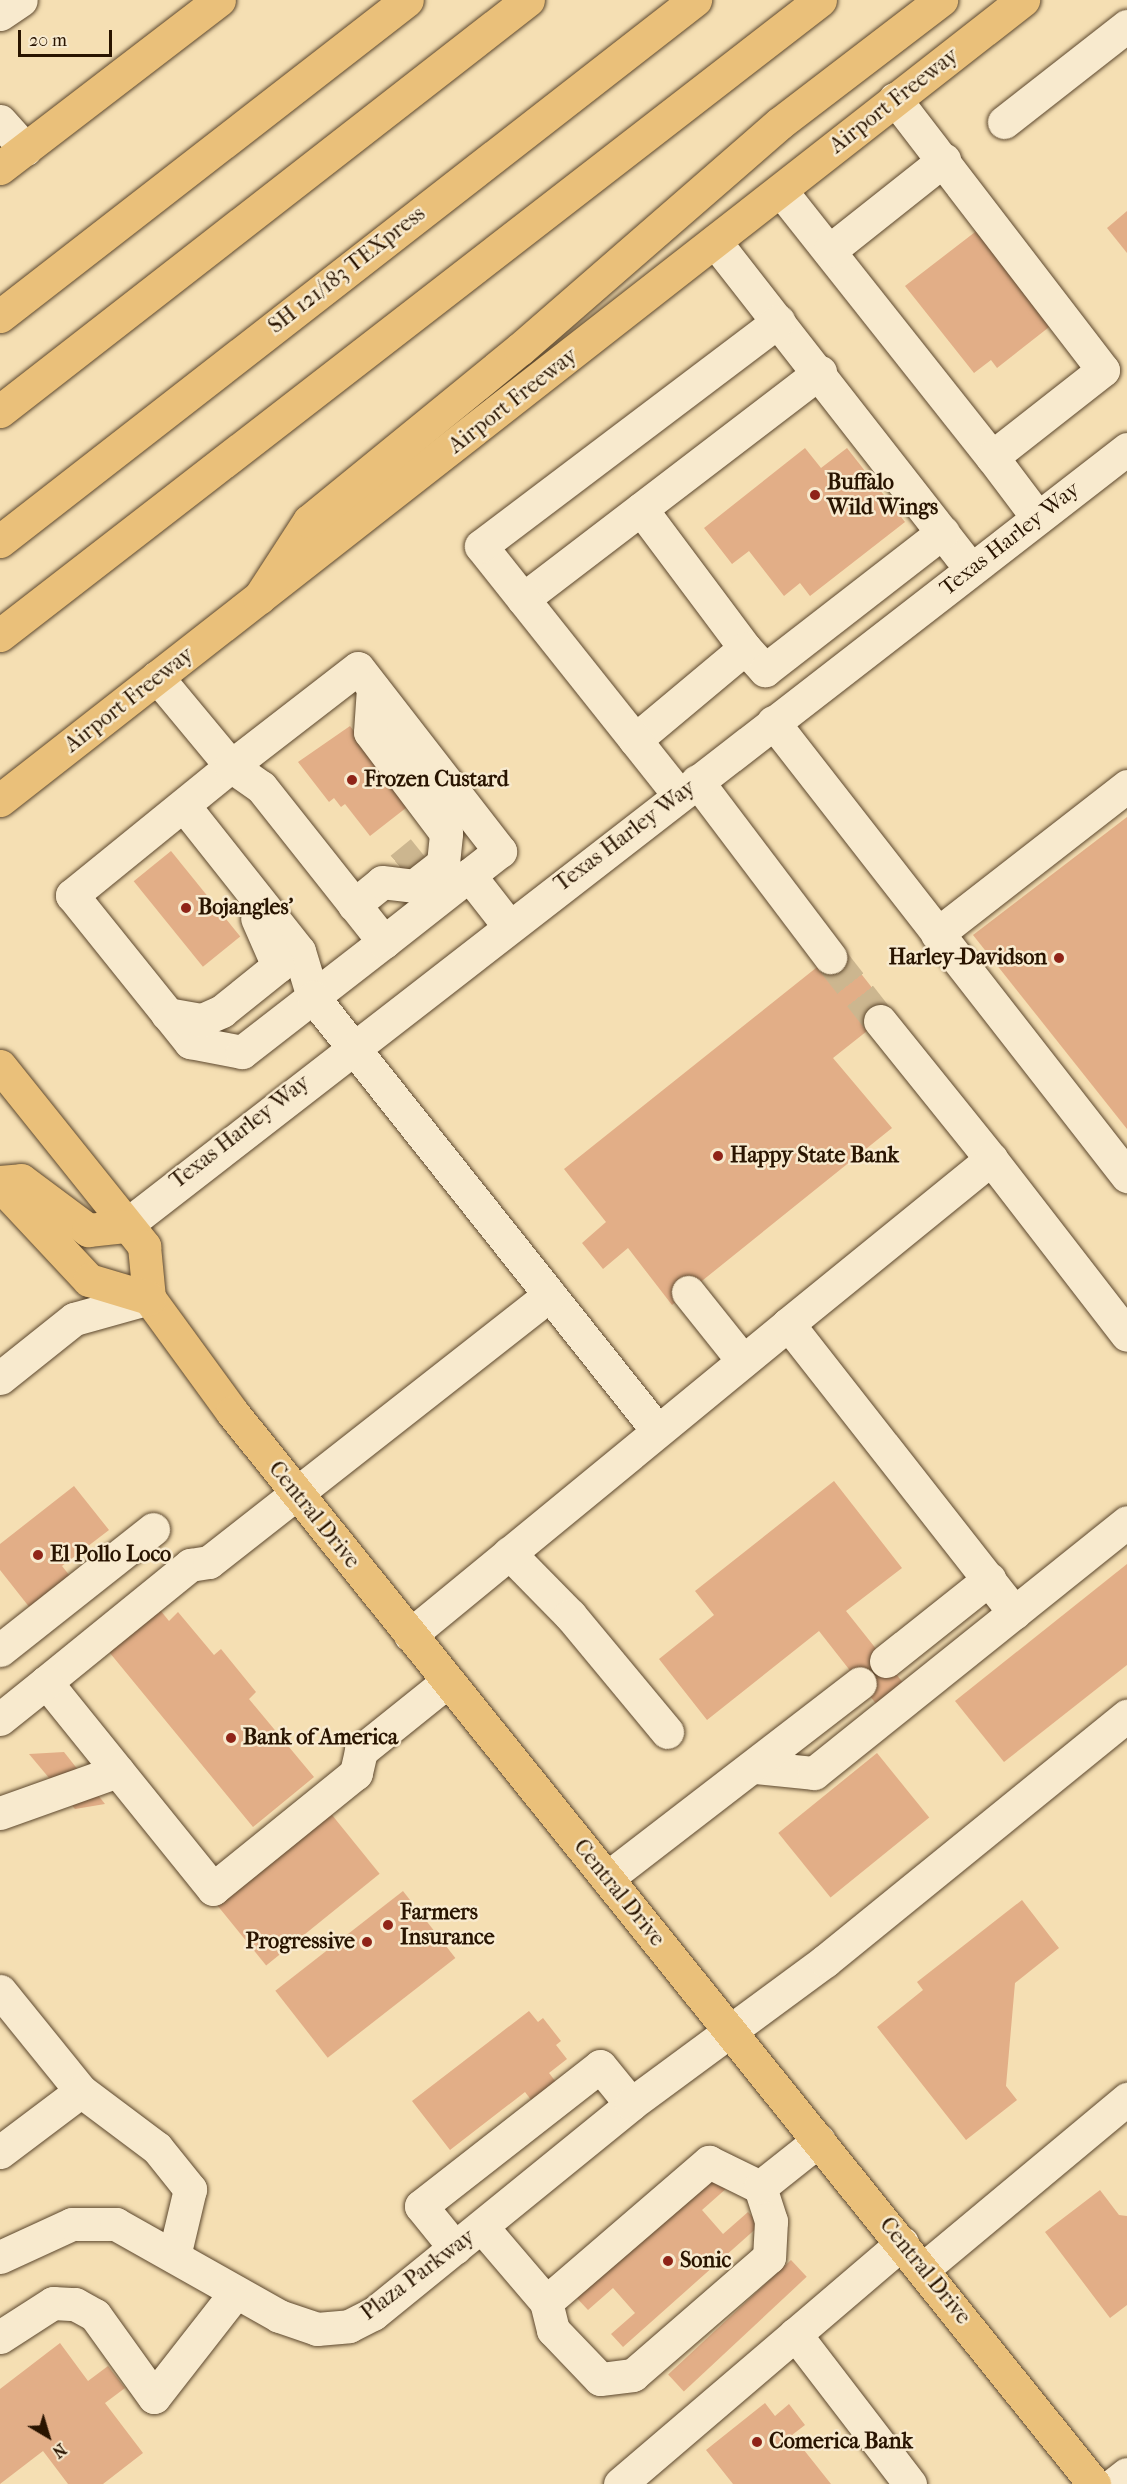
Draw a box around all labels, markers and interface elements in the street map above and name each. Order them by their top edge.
scale bar [21,18,116,56]
text: 20 m [29,30,67,51]
street label: Airport Freeway [824,43,964,159]
street label: SH 121/183 TEXpress [263,201,431,339]
street label: Airport Freeway [443,343,583,459]
place label: Buffalo Wild Wings [827,469,938,520]
street label: Texas Harley Way [935,476,1085,602]
marker: Buffalo Wild Wings [808,488,822,502]
street label: Airport Freeway [59,642,199,758]
place label: Frozen Custard [364,767,509,793]
marker: Frozen Custard [345,773,359,787]
street label: Texas Harley Way [549,774,701,898]
place label: Bojangles' [198,895,293,921]
marker: Bojangles' [179,901,193,915]
place label: Harley-Davidson [888,945,1047,971]
marker: Harley-Davidson [1052,951,1066,965]
street label: Texas Harley Way [165,1069,315,1195]
place label: Happy State Bank [730,1143,899,1169]
marker: Happy State Bank [711,1149,725,1163]
street label: Central Drive [263,1456,365,1574]
place label: El Pollo Loco [50,1542,171,1568]
marker: El Pollo Loco [31,1548,45,1562]
place label: Bank of America [243,1725,398,1751]
marker: Bank of America [224,1731,238,1745]
street label: Central Drive [568,1834,670,1952]
place label: Farmers Insurance [400,1899,495,1951]
marker: Farmers Insurance [381,1918,395,1932]
place label: Progressive [246,1929,355,1955]
marker: Progressive [360,1935,374,1949]
street label: Central Drive [874,2212,976,2330]
street label: Plaza Parkway [356,2224,480,2326]
place label: Sonic [680,2248,731,2274]
marker: Sonic [661,2254,675,2268]
north arrow [18,2406,78,2466]
place label: Comerica Bank [769,2429,913,2455]
marker: Comerica Bank [750,2435,764,2449]
text: N [49,2439,70,2462]

